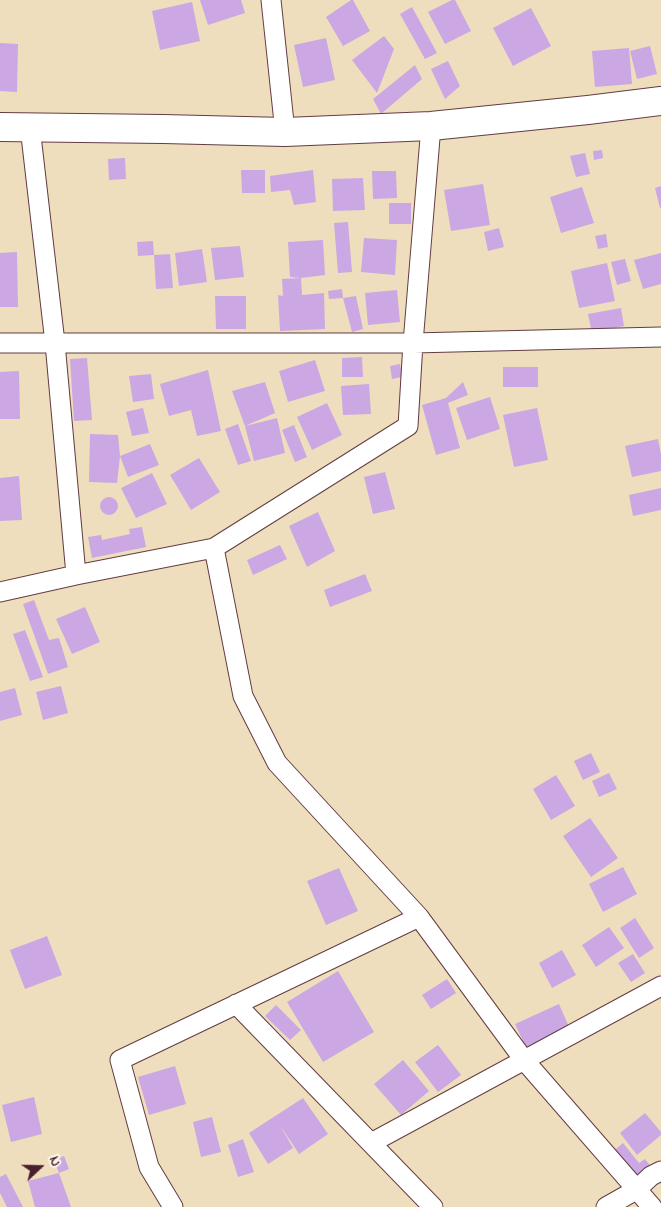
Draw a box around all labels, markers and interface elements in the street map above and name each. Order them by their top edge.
north arrow [15,1142,65,1192]
text: N [43,1153,66,1170]

